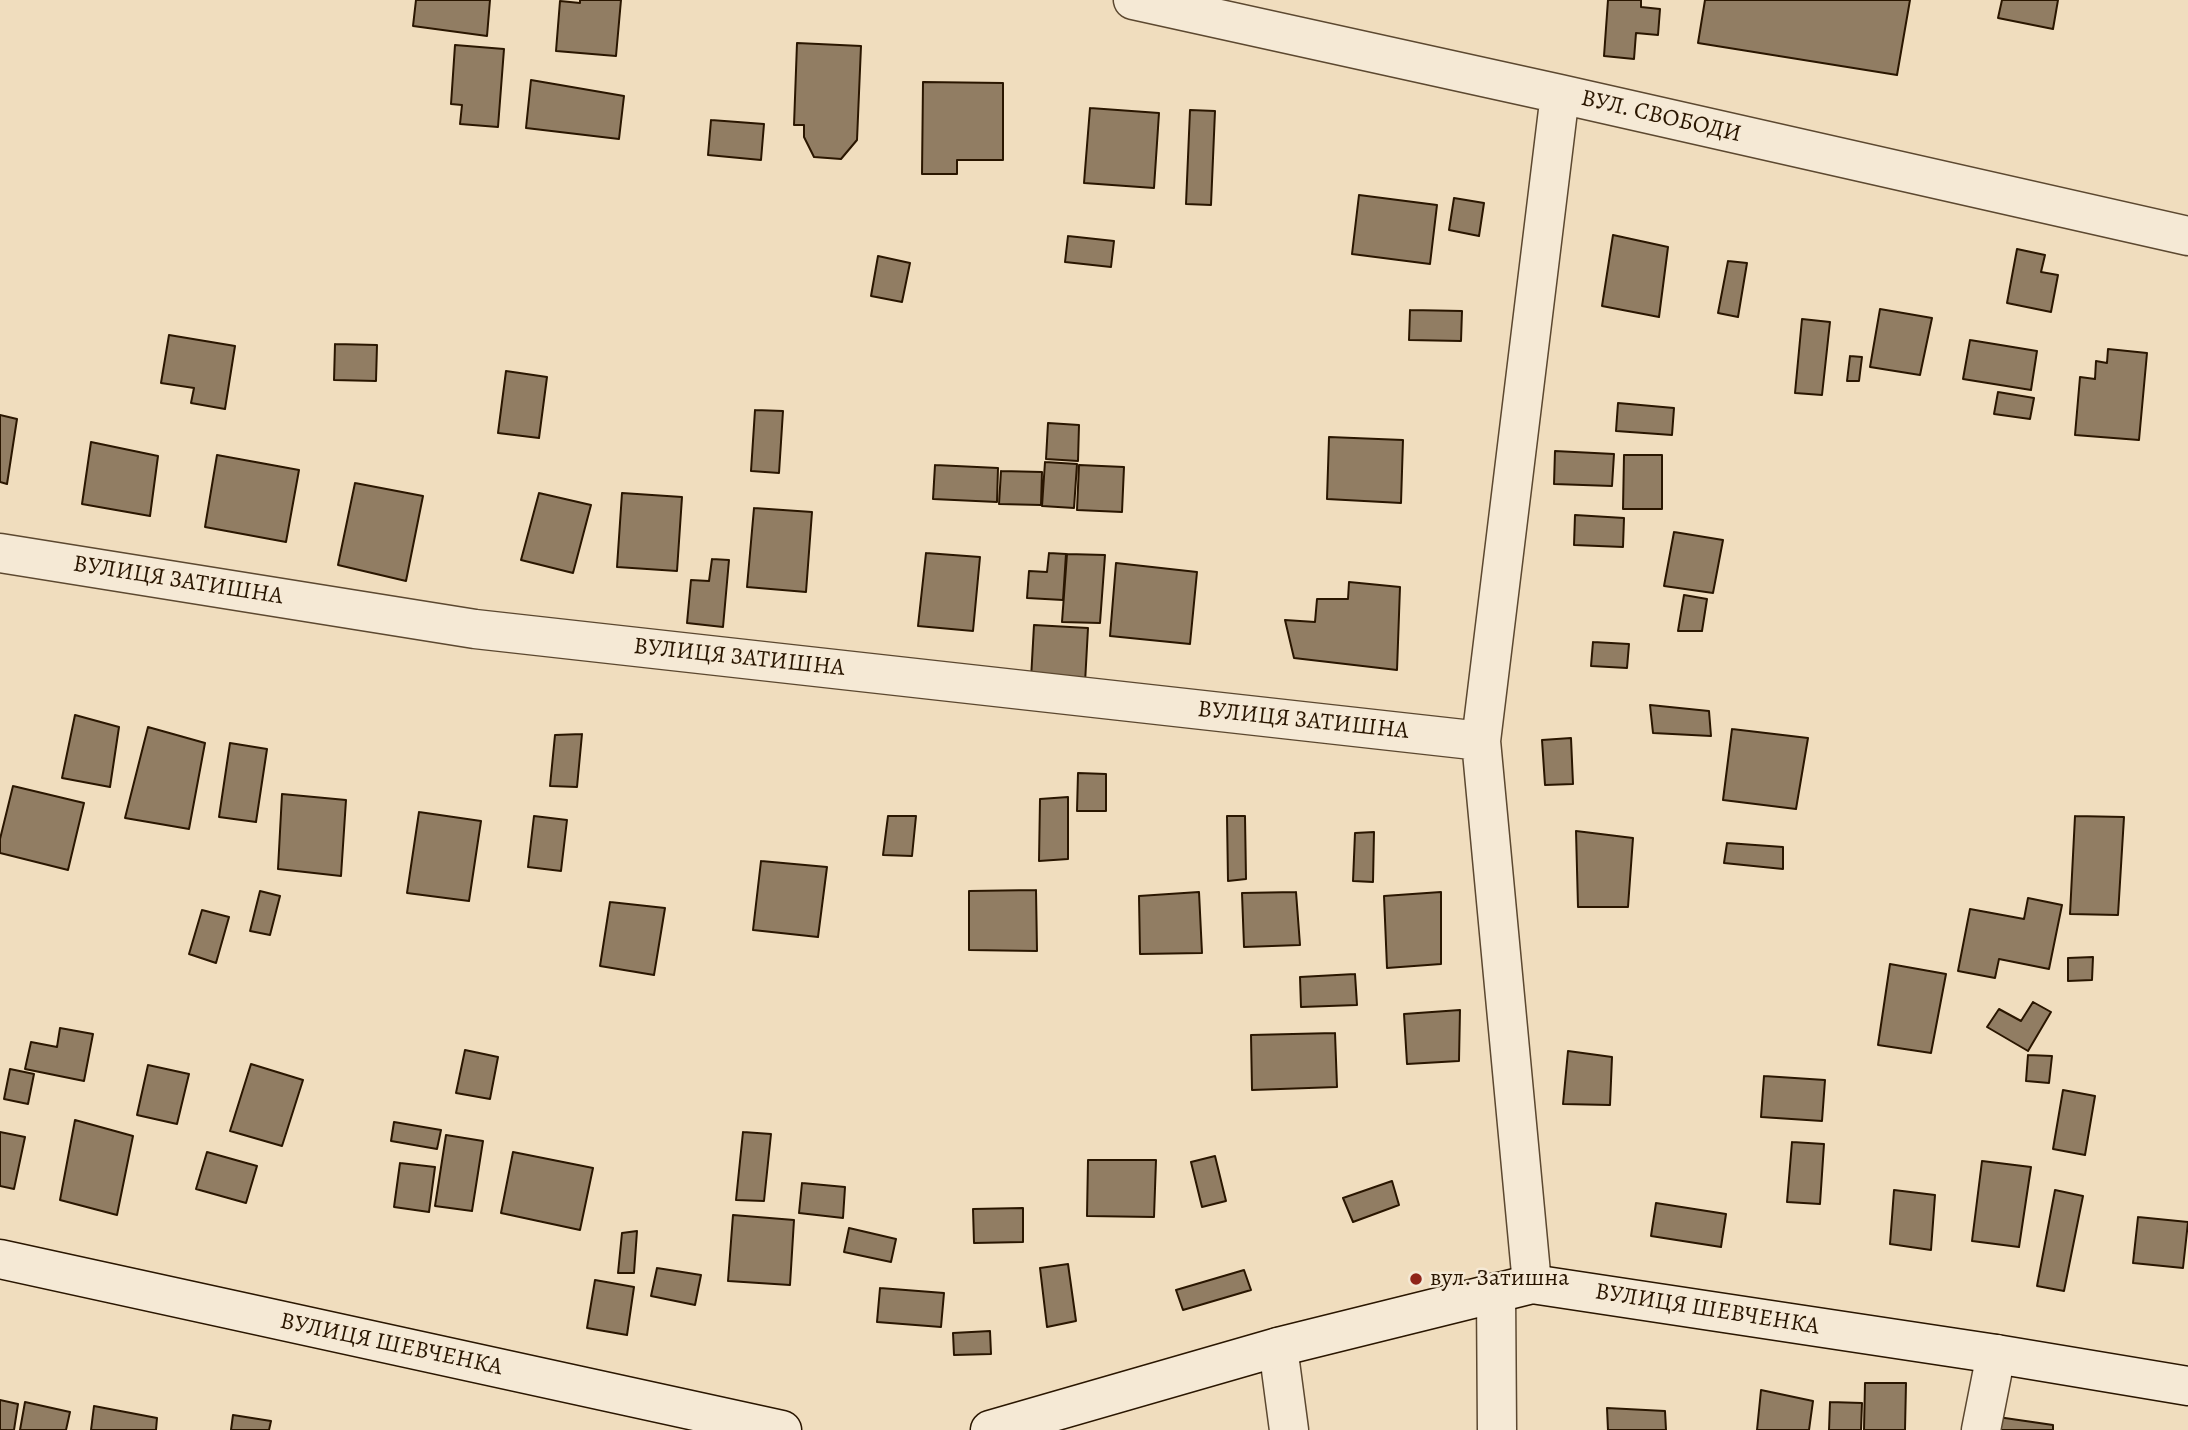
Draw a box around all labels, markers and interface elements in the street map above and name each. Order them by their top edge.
street label: ВУЛ. СВОБОДИ [1578,85,1744,149]
street label: ВУЛИЦЯ ЗАТИШНА [71,550,285,612]
street label: ВУЛИЦЯ ЗАТИШНА [632,633,846,683]
street label: ВУЛИЦЯ ЗАТИШНА [1196,696,1410,746]
place label: вул. Затишна [1430,1265,1569,1293]
marker: вул. Затишна [1408,1271,1424,1287]
street label: ВУЛИЦЯ ШЕВЧЕНКА [1593,1278,1821,1342]
street label: ВУЛИЦЯ ШЕВЧЕНКА [277,1307,505,1383]

